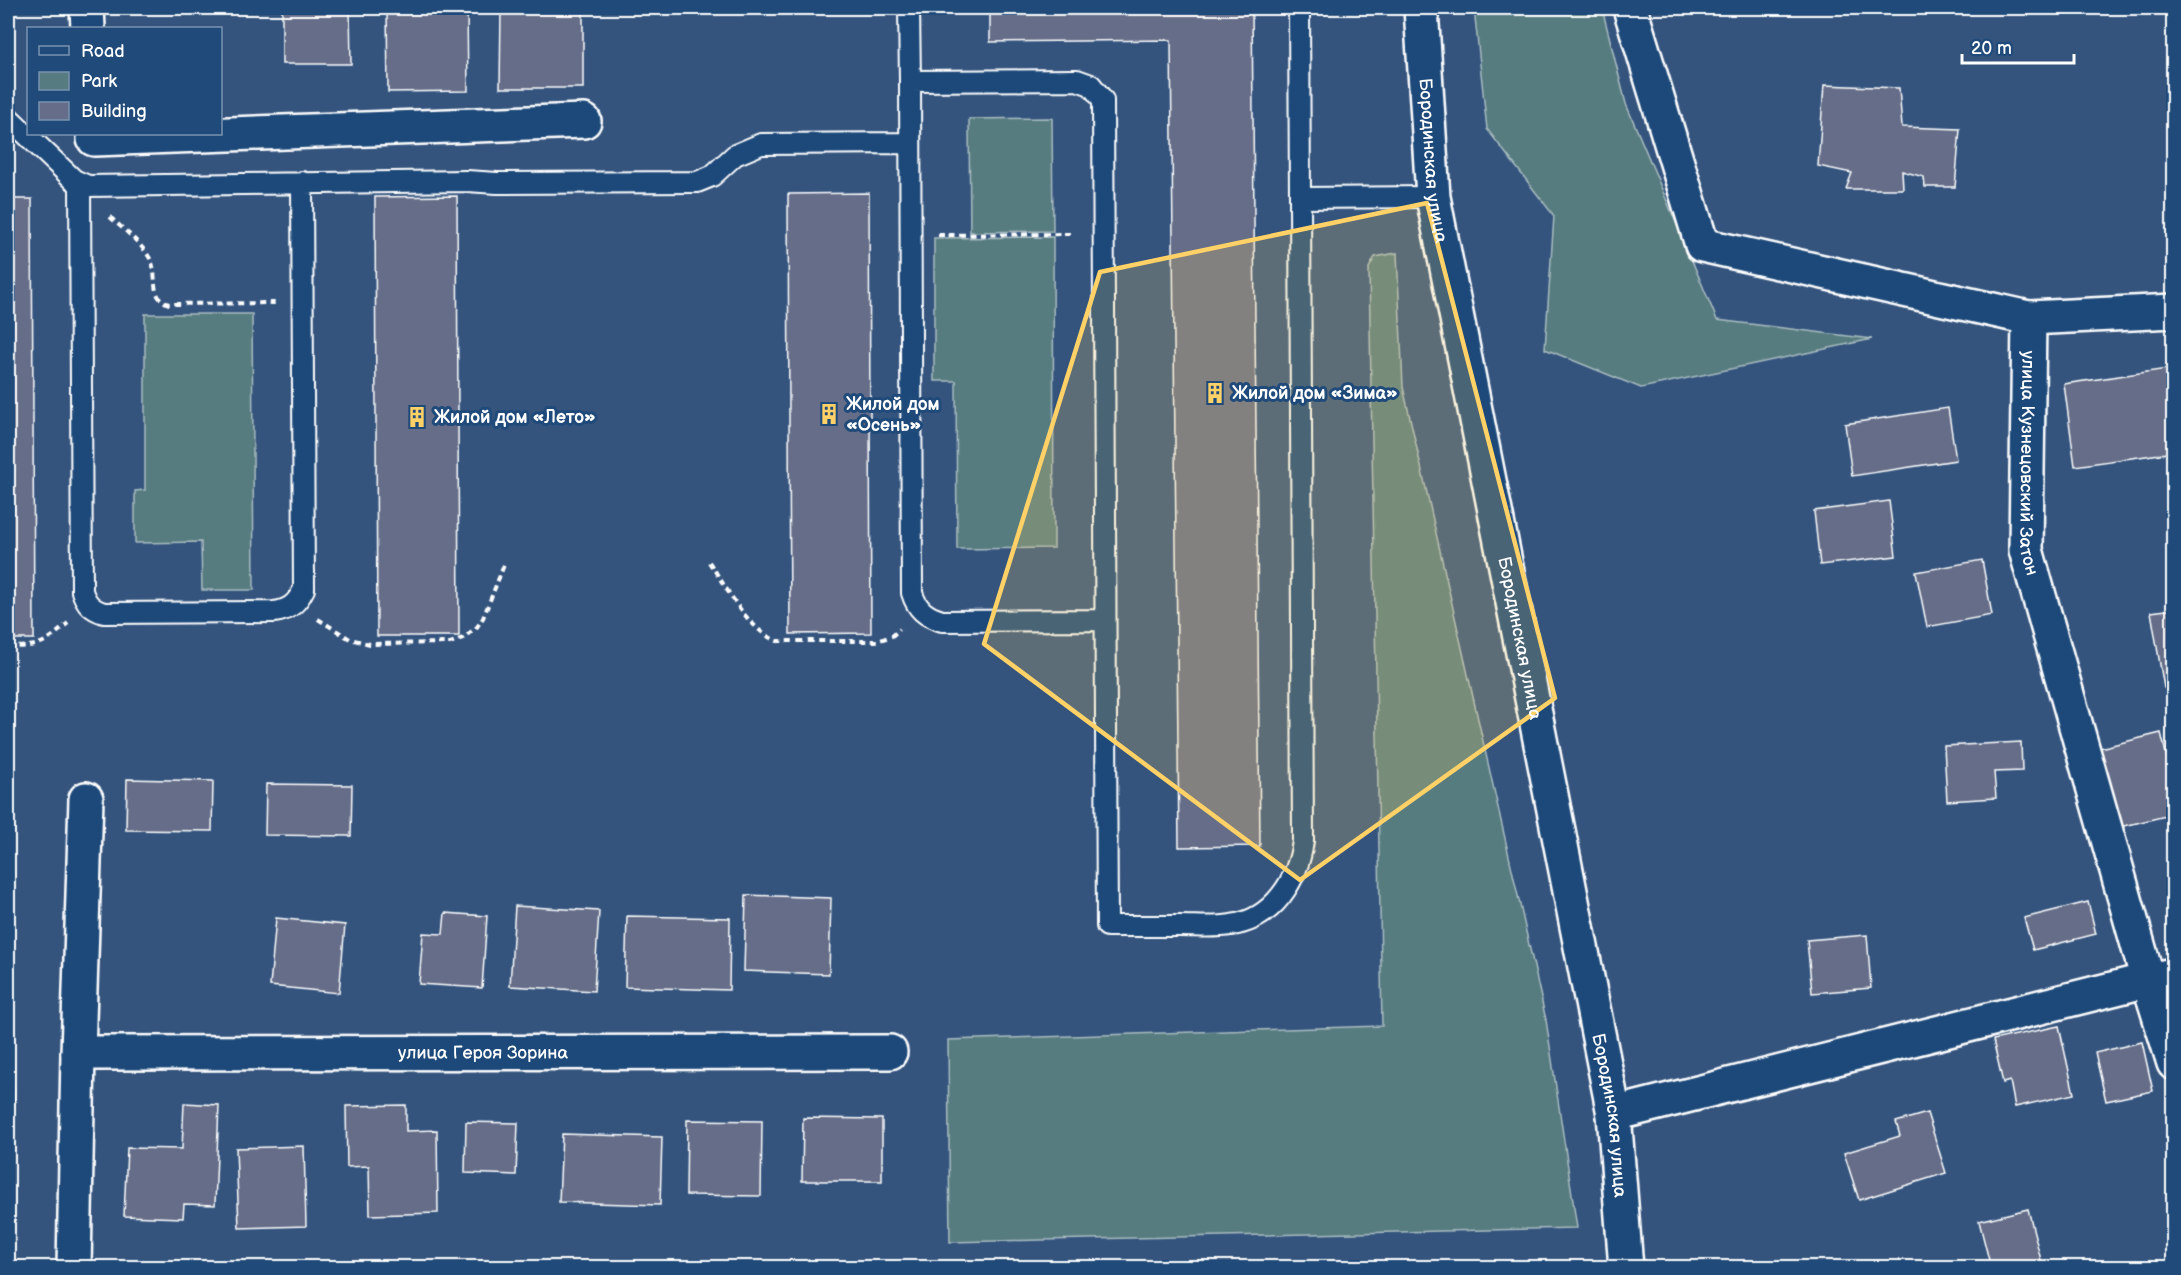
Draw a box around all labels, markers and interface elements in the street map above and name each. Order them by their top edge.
legend [27,27,222,135]
scale bar [1962,27,2074,65]
text: 20 m [1971,38,2012,59]
text: Road [81,41,125,62]
text: Park [81,71,117,92]
street label: Бородинская улица [1415,77,1452,245]
text: Building [81,101,147,122]
street label: улица Кузнецовский Затон [2015,350,2043,578]
building icon: Жилой дом «Зима» [1203,381,1227,405]
place label: Жилой дом «Зима» [1232,383,1398,404]
place label: Жилой дом «Осень» [846,394,940,436]
building icon: Жилой дом «Осень» [817,402,841,426]
building icon: Жилой дом «Лето» [405,405,429,429]
place label: Жилой дом «Лето» [434,407,596,428]
street label: Бородинская улица [1494,555,1546,722]
street label: Бородинская улица [1588,1032,1631,1199]
street label: улица Героя Зорина [398,1042,568,1063]

